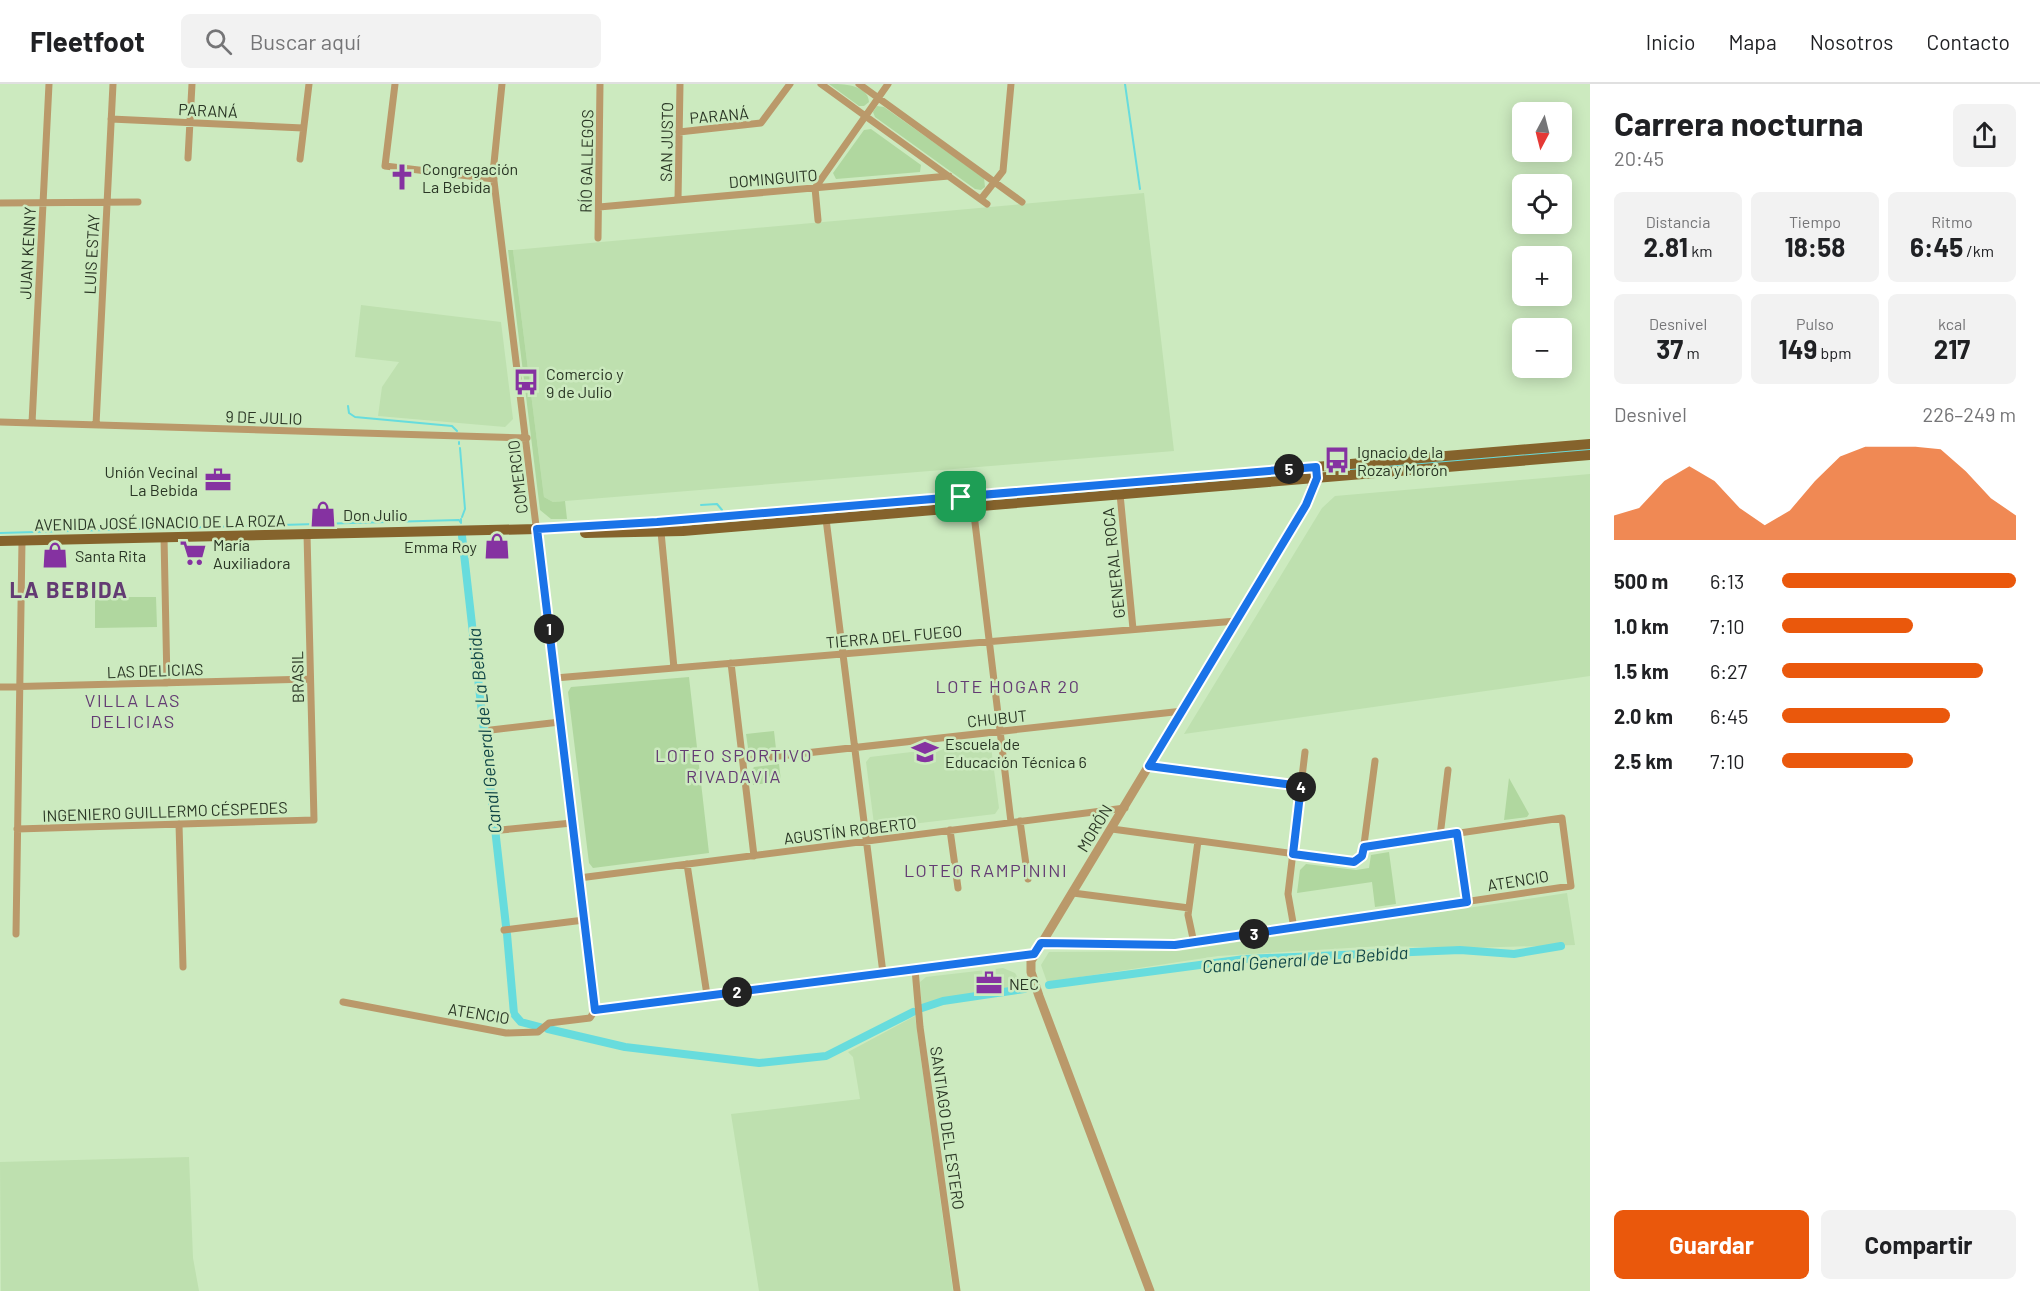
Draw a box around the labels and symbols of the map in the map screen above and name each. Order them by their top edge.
street label: PARANÁ [178,99,238,121]
street label: SAN JUSTO [656,102,676,182]
north arrow [1512,102,1572,162]
street label: PARANÁ [689,103,750,127]
street label: RÍO GALLEGOS [576,109,596,213]
place label: Congregación La Bebida [422,159,518,196]
church icon: Congregación La Bebida [387,162,417,192]
street label: DOMINGUITO [728,165,818,191]
street label: JUAN KENNY [15,206,39,300]
street label: LUIS ESTAY [79,213,103,295]
place label: Comercio y 9 de Julio [546,364,624,401]
bus stop icon: Comercio y 9 de Julio [511,367,541,397]
street label: 9 DE JULIO [225,406,303,428]
street label: COMERCIO [503,439,531,515]
place label: Ignacio de la Roza y Morón [1357,442,1448,479]
bus stop icon: Ignacio de la Roza y Morón [1322,445,1352,475]
pin: 5 [1274,454,1304,484]
place label: Unión Vecinal La Bebida [104,462,198,499]
office icon: Unión Vecinal La Bebida [203,465,233,495]
pin [935,471,986,522]
shop icon: Don Julio [308,499,338,529]
place label: Don Julio [343,505,408,524]
street label: GENERAL ROCA [1098,506,1128,619]
street label: AVENIDA JOSÉ IGNACIO DE LA ROZA [34,510,286,534]
shop icon: Emma Roy [482,531,512,561]
place label: María Auxiliadora [213,535,290,572]
place label: Emma Roy [404,537,478,556]
supermarket icon: María Auxiliadora [178,538,208,568]
shop icon: Santa Rita [40,540,70,570]
place label: Santa Rita [75,546,146,565]
district label: LA BEBIDA [9,576,129,602]
pin: 1 [534,614,564,644]
street label: TIERRA DEL FUEGO [825,621,963,651]
water label: Canal General de La Bebida [462,627,506,835]
street label: BRASIL [287,651,307,703]
street label: LAS DELICIAS [106,659,204,681]
district label: LOTE HOGAR 20 [936,675,1080,697]
district label: VILLA LAS DELICIAS [85,689,181,732]
street label: CHUBUT [966,705,1028,731]
place label: Escuela de Educación Técnica 6 [945,734,1087,771]
school or university icon: Escuela de Educación Técnica 6 [910,737,940,767]
district label: LOTEO SPORTIVO RIVADAVIA [655,744,813,787]
pin: 4 [1286,772,1316,802]
street label: INGENIERO GUILLERMO CÉSPEDES [42,797,288,825]
street label: MORÓN [1072,801,1116,855]
street label: AGUSTÍN ROBERTO [783,812,917,848]
district label: LOTEO RAMPININI [904,859,1068,881]
street label: ATENCIO [1486,866,1550,894]
pin: 3 [1239,919,1269,949]
water label: Canal General de La Bebida [1201,941,1409,977]
office icon: NEC [974,968,1004,998]
place label: NEC [1009,974,1039,993]
pin: 2 [722,977,752,1007]
street label: ATENCIO [447,999,511,1027]
street label: SANTIAGO DEL ESTERO [927,1045,969,1211]

